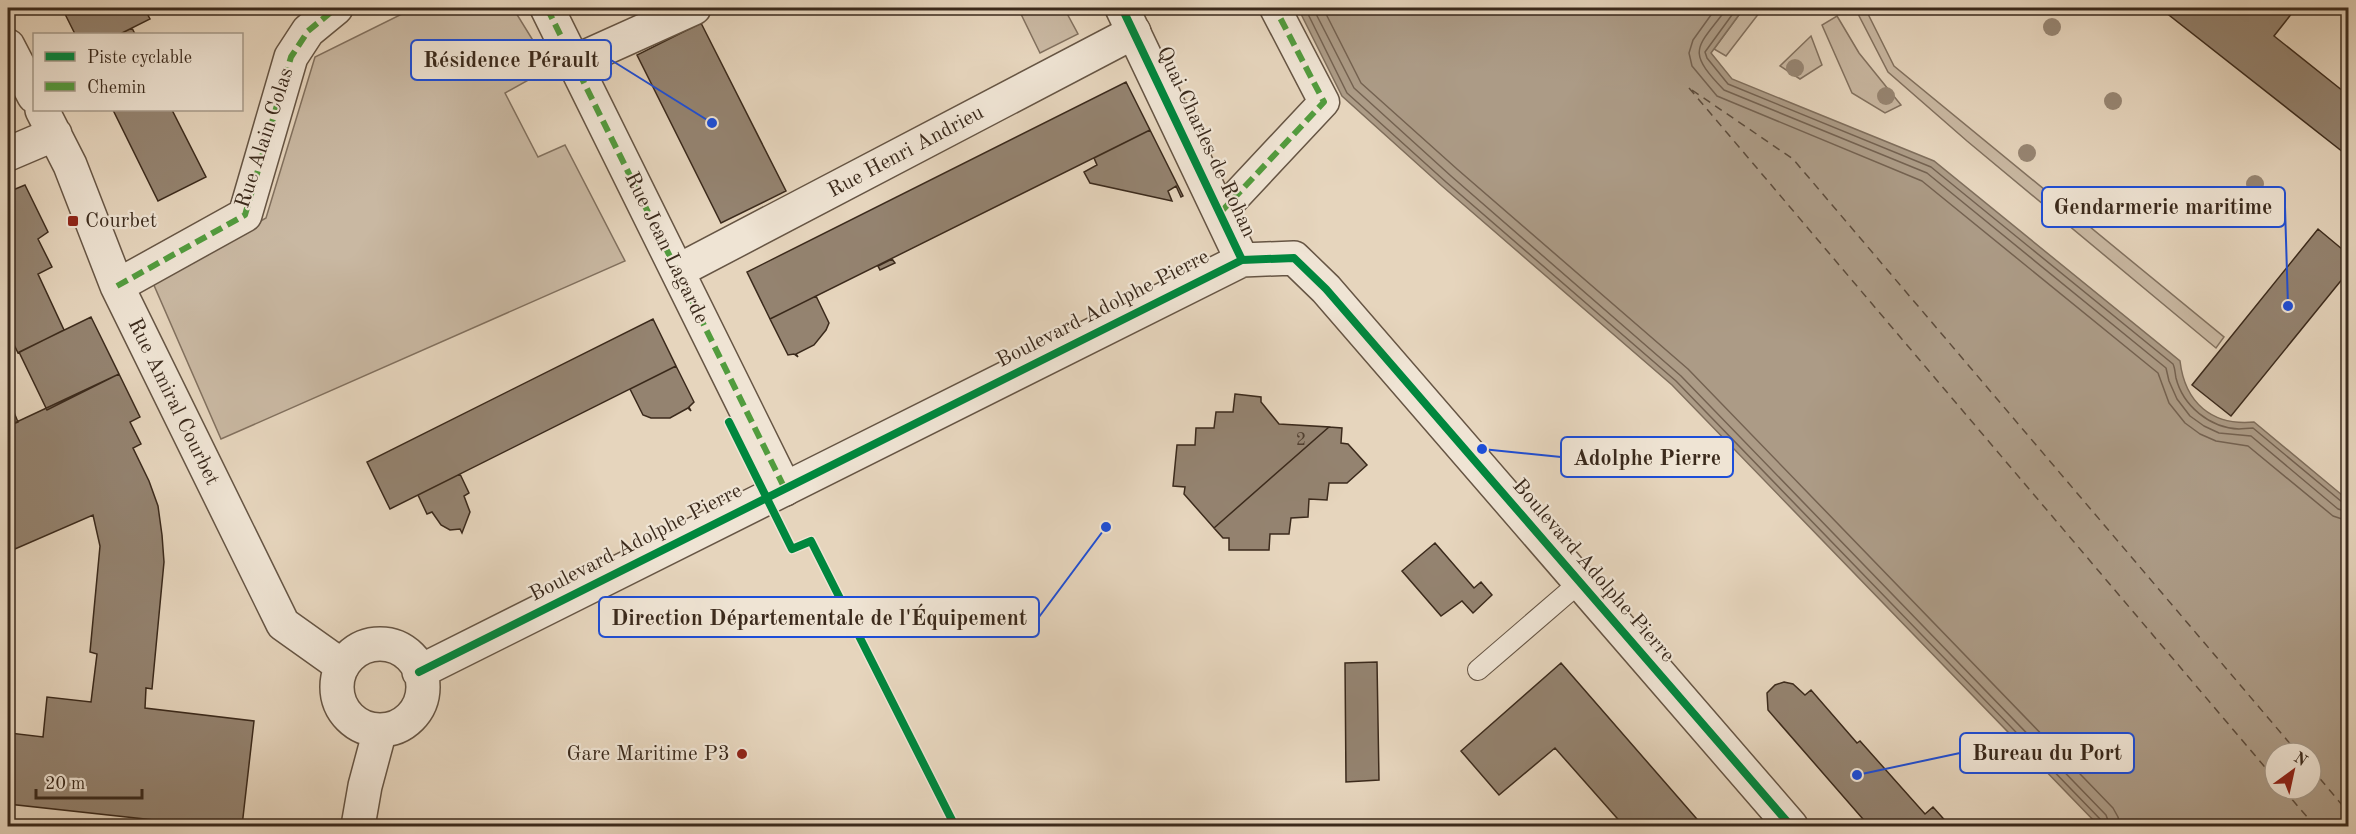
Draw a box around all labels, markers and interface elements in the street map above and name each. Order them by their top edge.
legend [33,33,243,111]
callout: Résidence Pérault [411,40,611,80]
street label: Quai Charles de Rohan [1153,43,1259,241]
text: Piste cyclable [87,49,192,67]
text: Résidence Pérault [423,50,599,72]
street label: Rue Alain Colas [232,65,298,211]
text: Chemin [87,79,146,97]
street label: Rue Henri Andrieu [825,102,987,202]
street label: Rue Jean Lagarde [620,169,712,327]
callout: Gendarmerie maritime [2042,187,2285,227]
text: Gendarmerie maritime [2054,197,2272,219]
place label: Courbet [85,211,157,232]
marker: Courbet [66,214,80,228]
street label: Boulevard Adolphe Pierre [993,246,1213,372]
street label: Rue Amiral Courbet [123,315,223,489]
house number: 2 [1296,431,1306,449]
callout: Adolphe Pierre [1561,437,1733,477]
text: Adolphe Pierre [1573,448,1721,470]
street label: Boulevard Adolphe Pierre [1508,475,1678,667]
street label: Boulevard Adolphe Pierre [526,480,746,606]
callout: Direction Départementale de l'Équipement [599,597,1039,637]
text: Direction Départementale de l'Équipement [611,603,1027,630]
callout: Bureau du Port [1960,733,2134,773]
north arrow [2263,741,2323,801]
text: Bureau du Port [1972,743,2122,765]
place label: Gare Maritime P3 [566,744,730,765]
marker: Gare Maritime P3 [735,747,749,761]
text: N [2291,750,2310,771]
scale bar [36,762,142,800]
text: 20 m [45,775,85,793]

